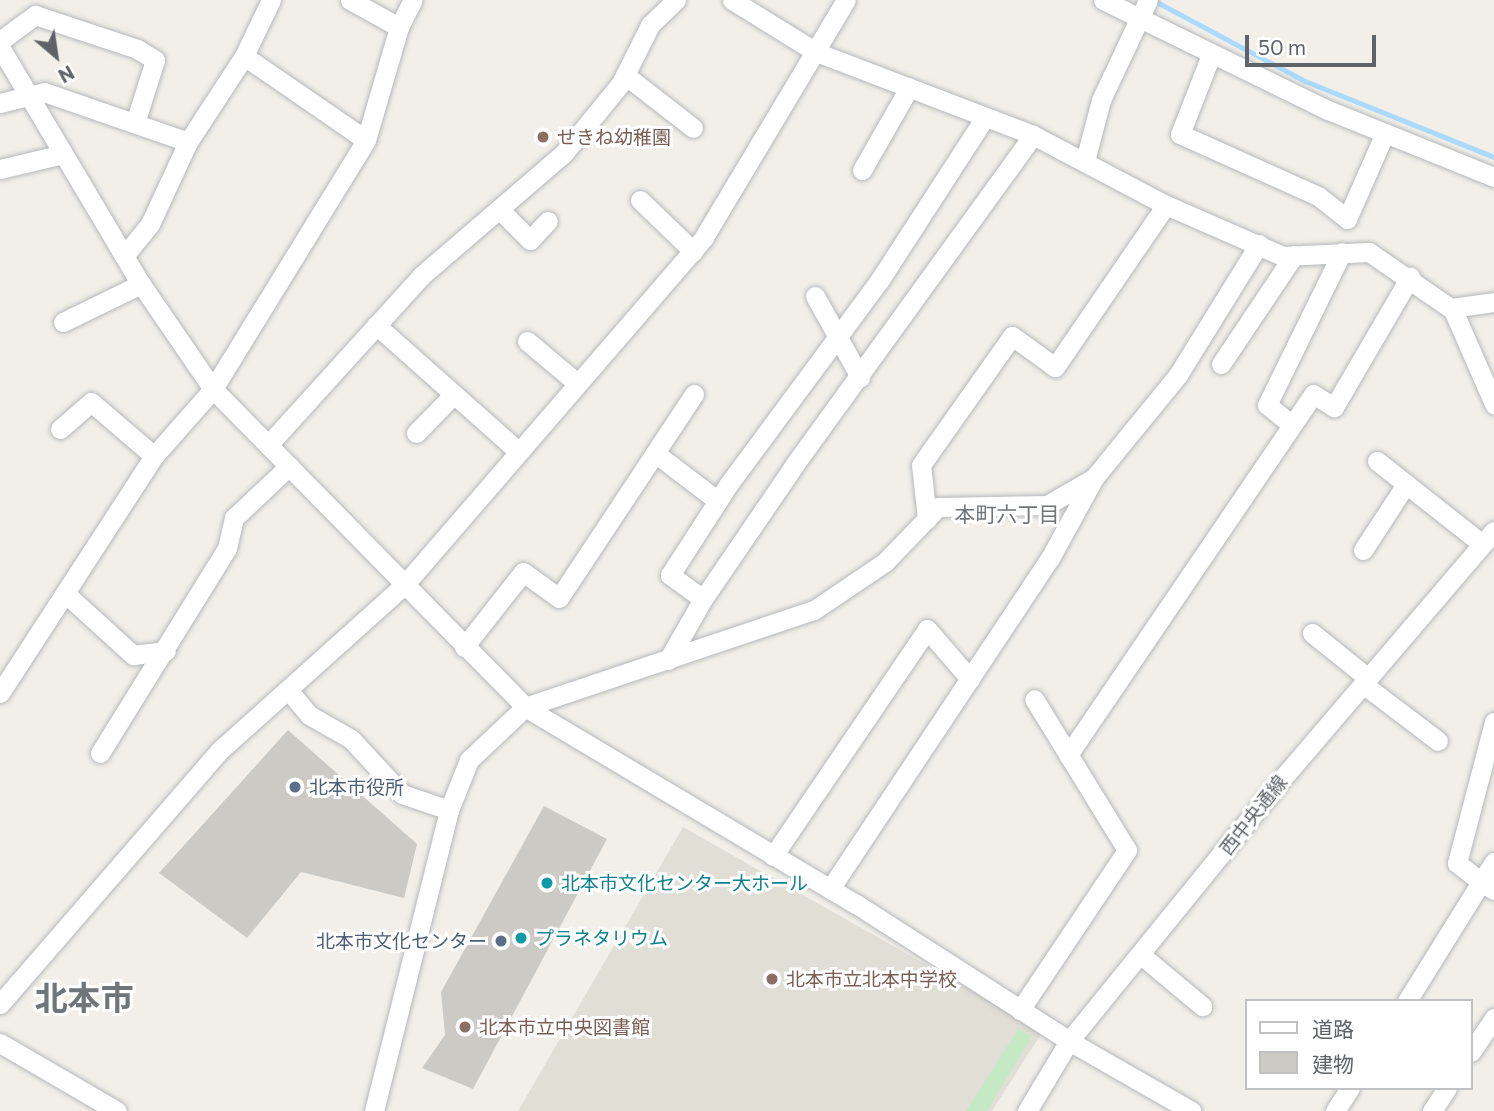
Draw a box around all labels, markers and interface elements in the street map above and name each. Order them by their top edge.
north arrow [21,21,91,91]
scale bar [1249,21,1380,65]
text: 50 m [1258,34,1306,59]
text: N [55,61,78,88]
place label: せきね幼稚園 [557,126,671,148]
marker: せきね幼稚園 [535,129,551,145]
district label: 本町六丁目 [955,501,1059,527]
street label: 西中央通線 [1215,771,1291,859]
place label: 北本市役所 [309,776,404,798]
marker: 北本市役所 [287,779,303,795]
place label: 北本市文化センター大ホール [561,872,808,894]
marker: 北本市文化センター大ホール [539,875,555,891]
place label: プラネタリウム [535,927,668,949]
place label: 北本市文化センター [316,930,487,952]
marker: プラネタリウム [513,930,529,946]
marker: 北本市文化センター [493,933,509,949]
place label: 北本市立北本中学校 [786,968,957,990]
marker: 北本市立北本中学校 [764,971,780,987]
district label: 北本市 [35,977,133,1017]
legend [1246,999,1473,1090]
place label: 北本市立中央図書館 [479,1016,650,1038]
text: 道路 [1312,1016,1354,1041]
marker: 北本市立中央図書館 [457,1019,473,1035]
text: 建物 [1312,1051,1354,1076]

